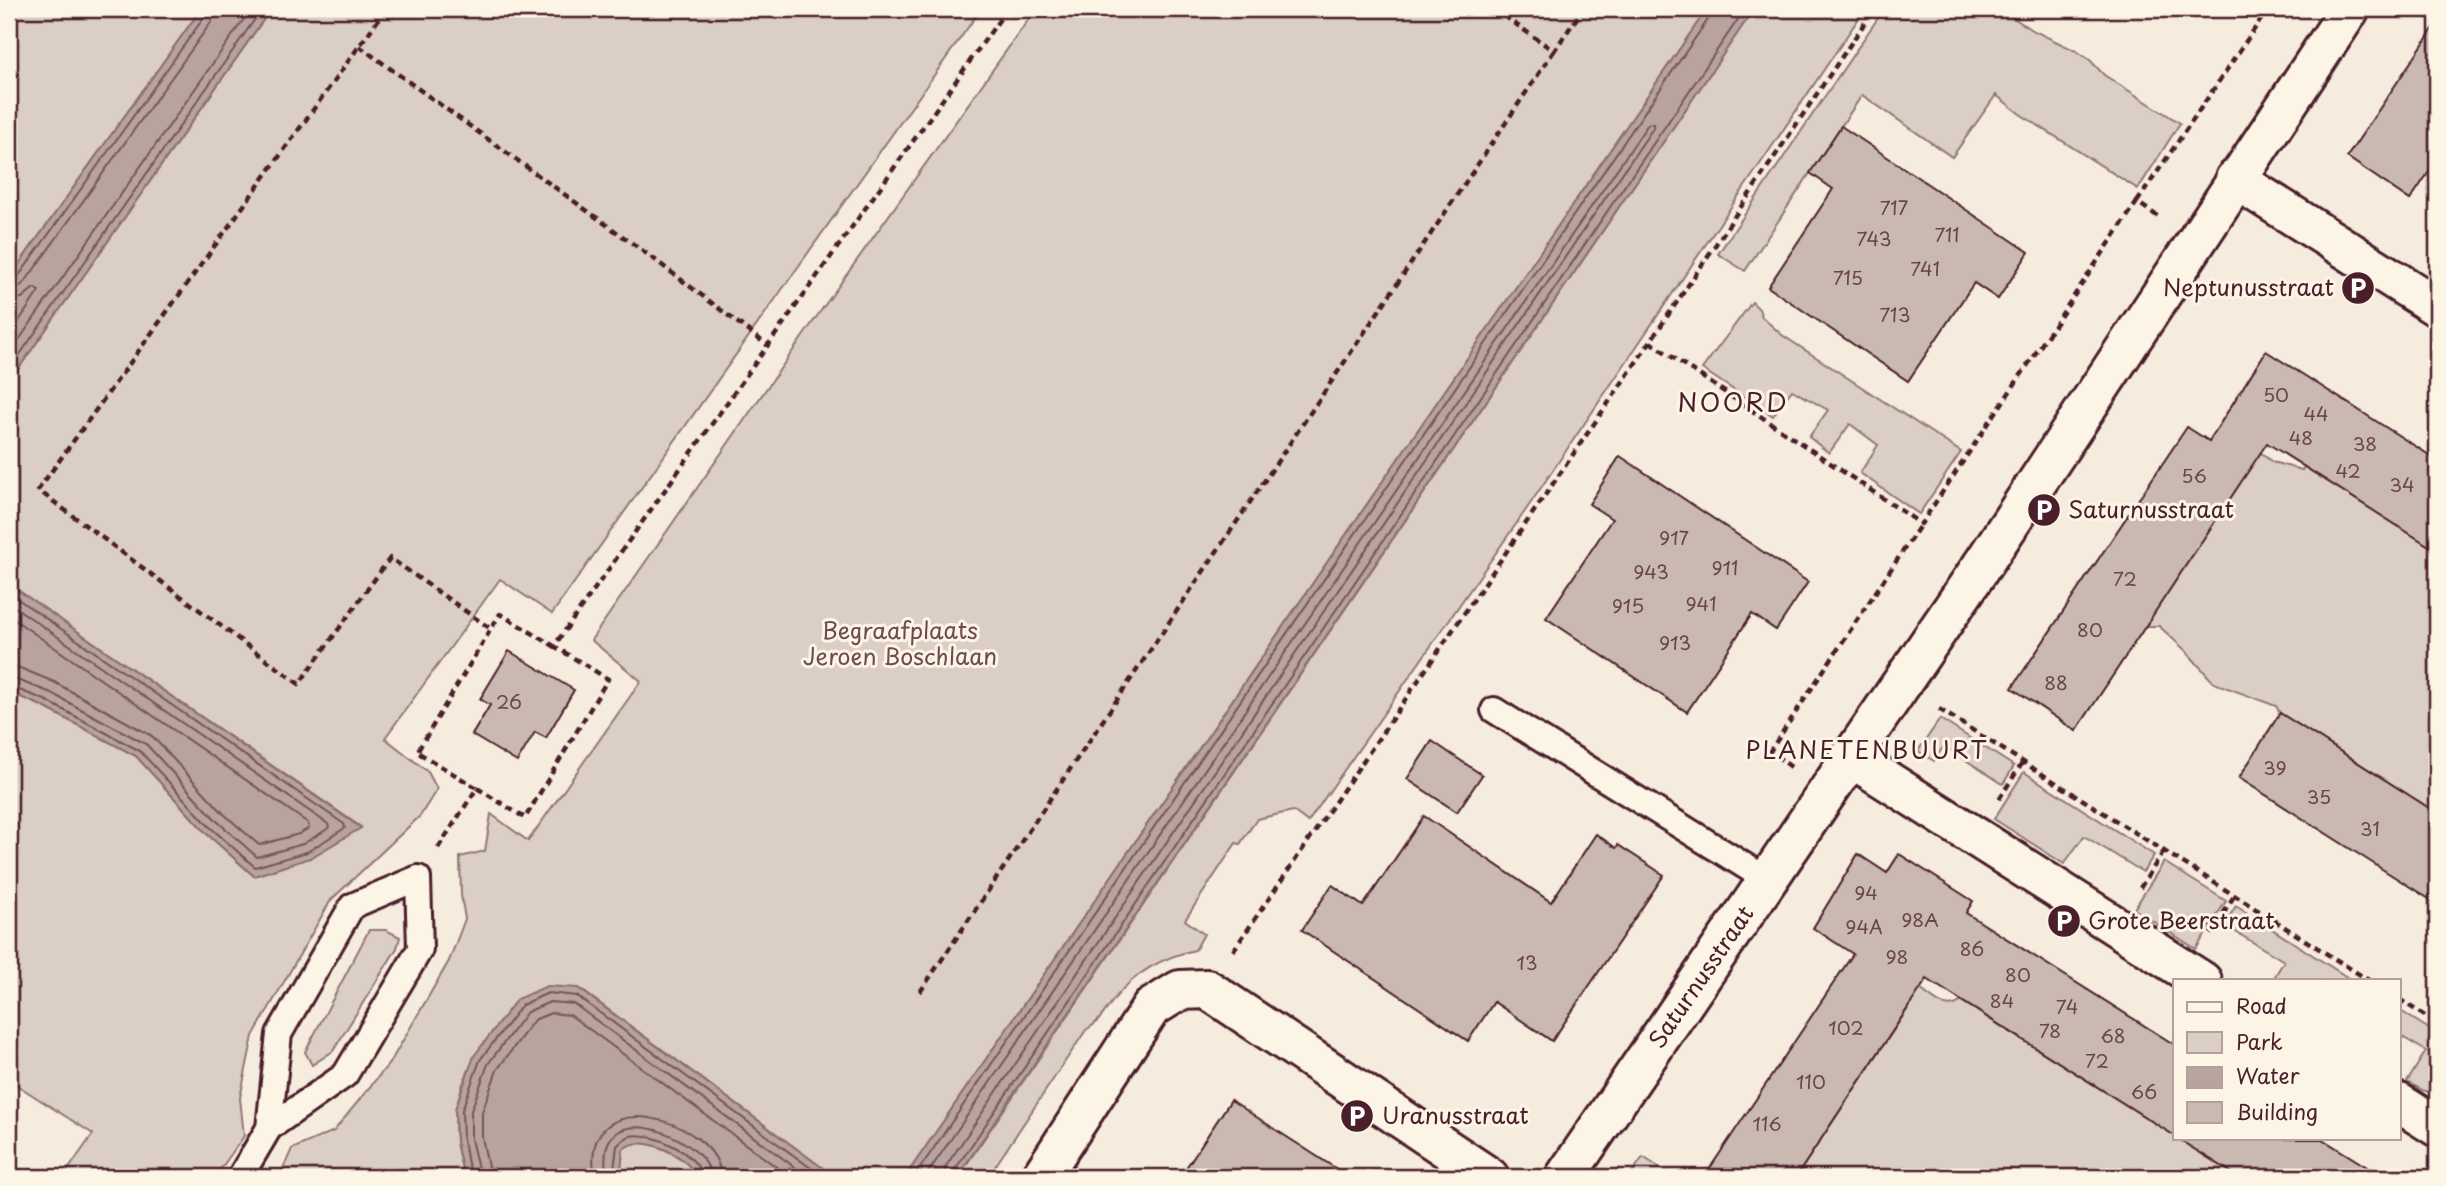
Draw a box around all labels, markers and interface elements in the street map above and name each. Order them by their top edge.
house number: 717 [1880,193,1909,221]
house number: 711 [1934,220,1960,248]
house number: 743 [1857,224,1892,252]
house number: 741 [1910,254,1940,282]
house number: 715 [1833,263,1863,291]
place label: Neptunusstraat [2163,269,2334,304]
parking icon: Neptunusstraat [2339,269,2377,307]
house number: 713 [1880,300,1910,328]
house number: 50 [2263,380,2289,408]
district label: NOORD [1677,382,1789,421]
house number: 44 [2303,399,2329,427]
house number: 48 [2289,423,2313,451]
house number: 38 [2353,429,2377,457]
house number: 42 [2335,456,2361,484]
house number: 56 [2181,461,2207,489]
house number: 34 [2389,470,2415,498]
parking icon: Saturnusstraat [2025,491,2063,529]
place label: Saturnusstraat [2068,491,2234,526]
house number: 917 [1659,523,1689,551]
house number: 911 [1711,553,1739,581]
house number: 943 [1633,557,1669,585]
house number: 72 [2113,564,2137,592]
house number: 941 [1685,589,1717,617]
house number: 915 [1612,591,1644,619]
park label: Begraafplaats Jeroen Boschlaan [803,612,997,673]
house number: 80 [2077,615,2103,643]
house number: 913 [1659,628,1691,656]
house number: 88 [2044,668,2068,696]
house number: 26 [496,687,522,715]
district label: PLANETENBUURT [1745,731,1989,767]
house number: 39 [2263,753,2287,781]
house number: 35 [2307,782,2331,810]
house number: 31 [2360,814,2380,842]
house number: 94 [1854,878,1878,906]
street label: Saturnusstraat [1639,898,1761,1055]
parking icon: Grote Beerstraat [2045,902,2083,940]
place label: Grote Beerstraat [2088,902,2275,937]
house number: 98A [1901,905,1939,933]
house number: 94A [1845,912,1883,940]
house number: 86 [1960,934,1984,962]
house number: 98 [1886,942,1909,970]
house number: 13 [1516,948,1538,976]
house number: 80 [2005,960,2031,988]
legend [2173,979,2400,1140]
house number: 84 [1990,986,2014,1014]
text: Road [2236,989,2287,1021]
house number: 74 [2056,992,2078,1020]
house number: 102 [1828,1013,1864,1041]
house number: 78 [2039,1016,2061,1044]
house number: 68 [2101,1021,2125,1049]
text: Park [2236,1025,2283,1057]
house number: 72 [2085,1046,2109,1074]
text: Water [2236,1059,2300,1091]
house number: 110 [1796,1067,1826,1095]
house number: 66 [2131,1077,2157,1105]
text: Building [2236,1095,2318,1127]
parking icon: Uranusstraat [1338,1097,1376,1135]
place label: Uranusstraat [1382,1097,1529,1132]
house number: 116 [1752,1109,1782,1137]

